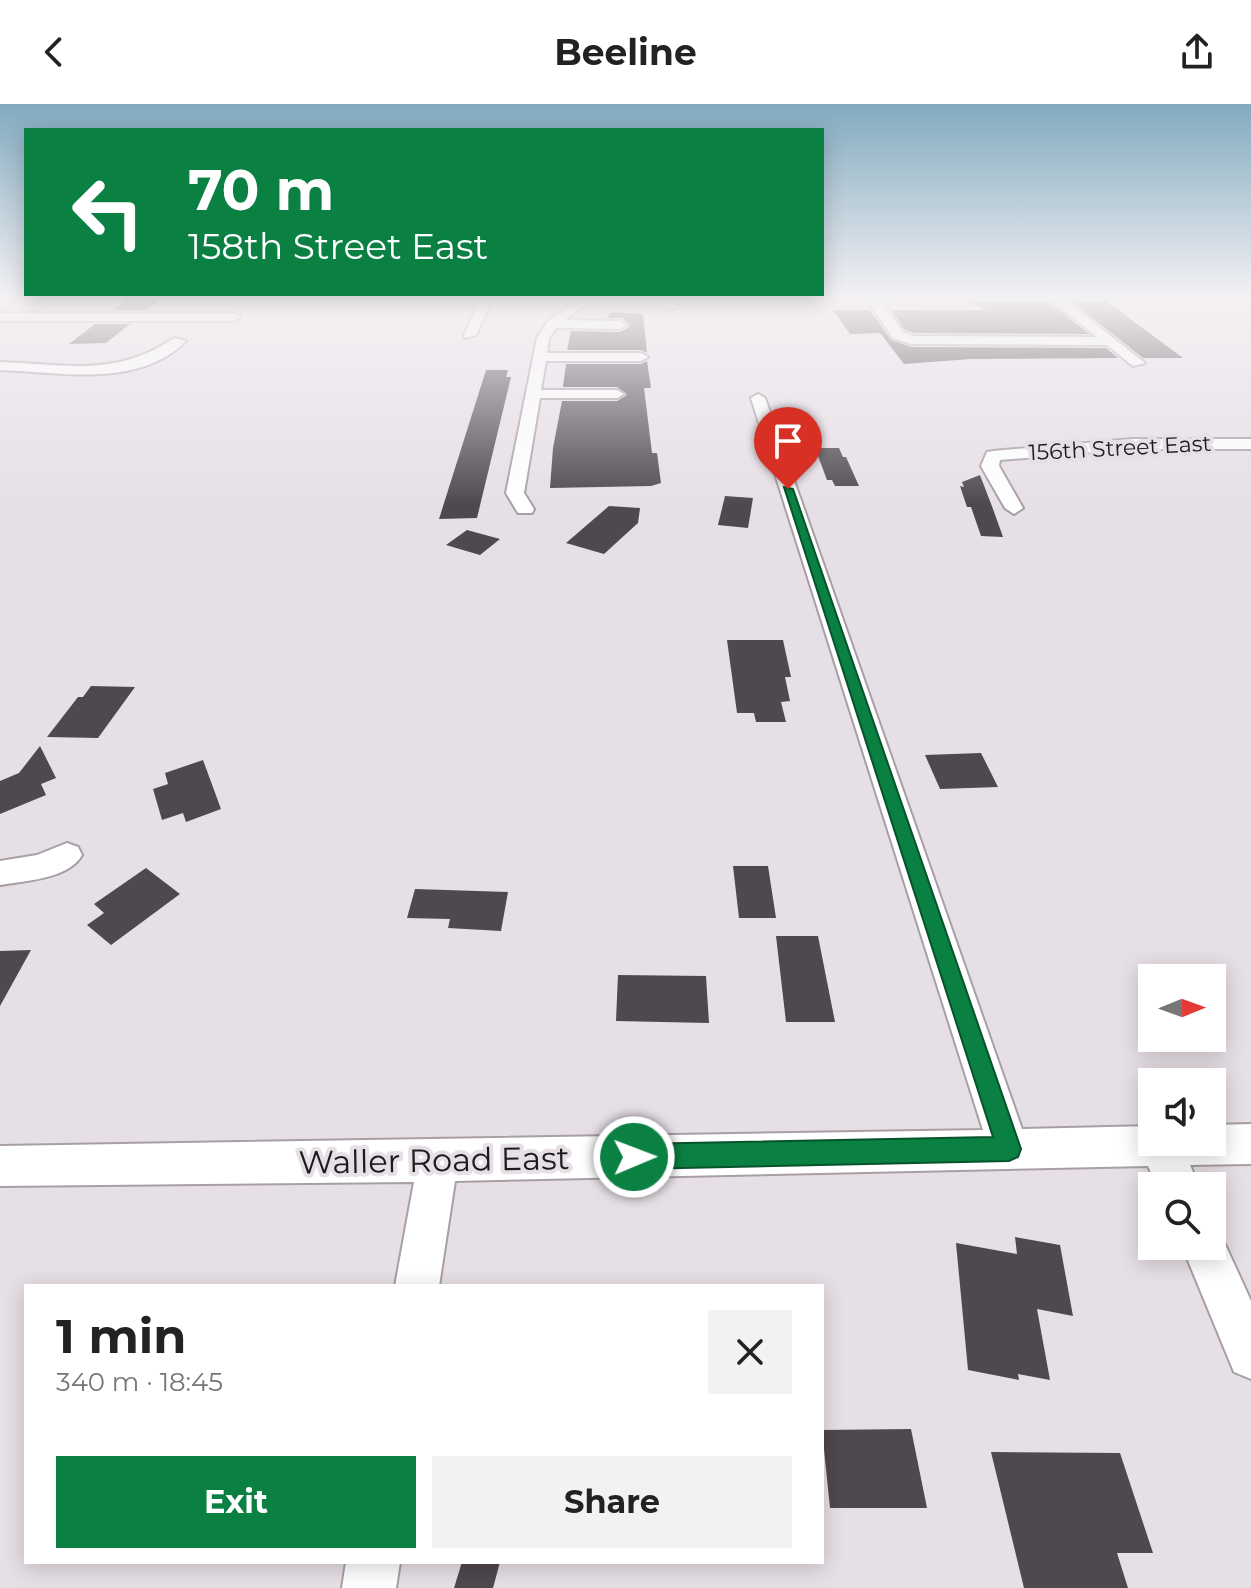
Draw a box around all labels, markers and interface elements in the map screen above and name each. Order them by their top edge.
icon: back [32,30,76,74]
text: Beeline [554,30,697,74]
icon: share [1175,30,1219,74]
text: 70 m [188,156,334,224]
icon: left [56,160,160,264]
text: 158th Street East [188,224,488,268]
pin [754,407,822,489]
icon: arrive [766,419,810,463]
street label: 156th Street East [1028,430,1212,466]
north arrow [1138,964,1226,1052]
map controls [1138,964,1226,1260]
button: sound [1138,1068,1226,1156]
position arrow [592,1115,676,1199]
street label: Waller Road East [298,1138,570,1182]
button: search [1138,1172,1226,1260]
text: 1 min [56,1307,186,1365]
button: close [708,1310,792,1394]
text: 340 m · 18:45 [56,1366,223,1398]
button: Exit [56,1456,416,1548]
button: Share [432,1456,792,1548]

